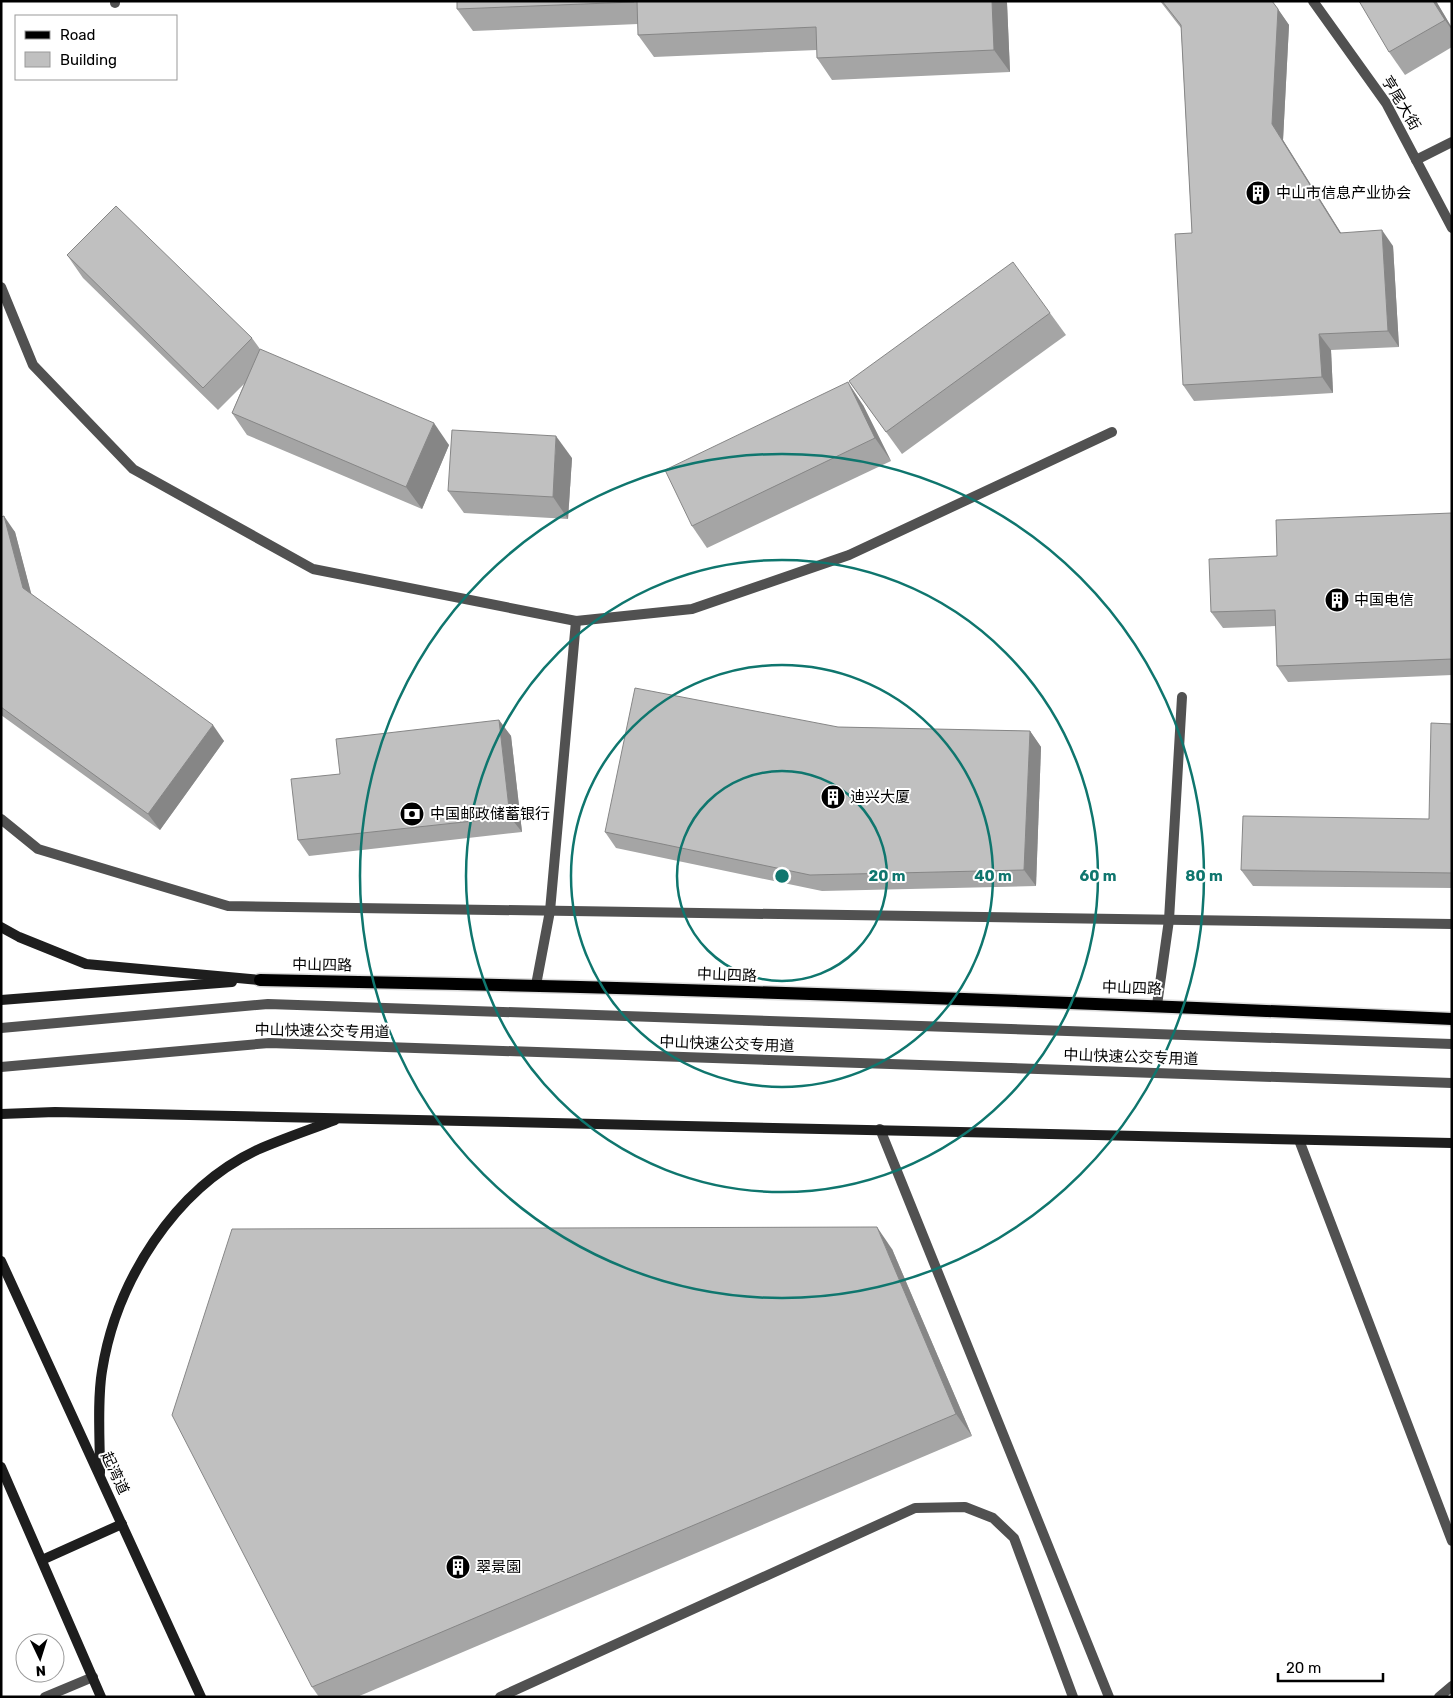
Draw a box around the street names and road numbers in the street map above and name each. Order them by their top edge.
street label: 亨尾大街 [1378,73,1424,133]
street label: 中山四路 [292,955,352,975]
street label: 中山四路 [697,965,757,985]
street label: 中山四路 [1102,978,1162,998]
street label: 中山快速公交专用道 [254,1021,390,1041]
street label: 中山快速公交专用道 [659,1033,795,1055]
street label: 中山快速公交专用道 [1063,1046,1199,1068]
street label: 起湾道 [97,1448,133,1497]

